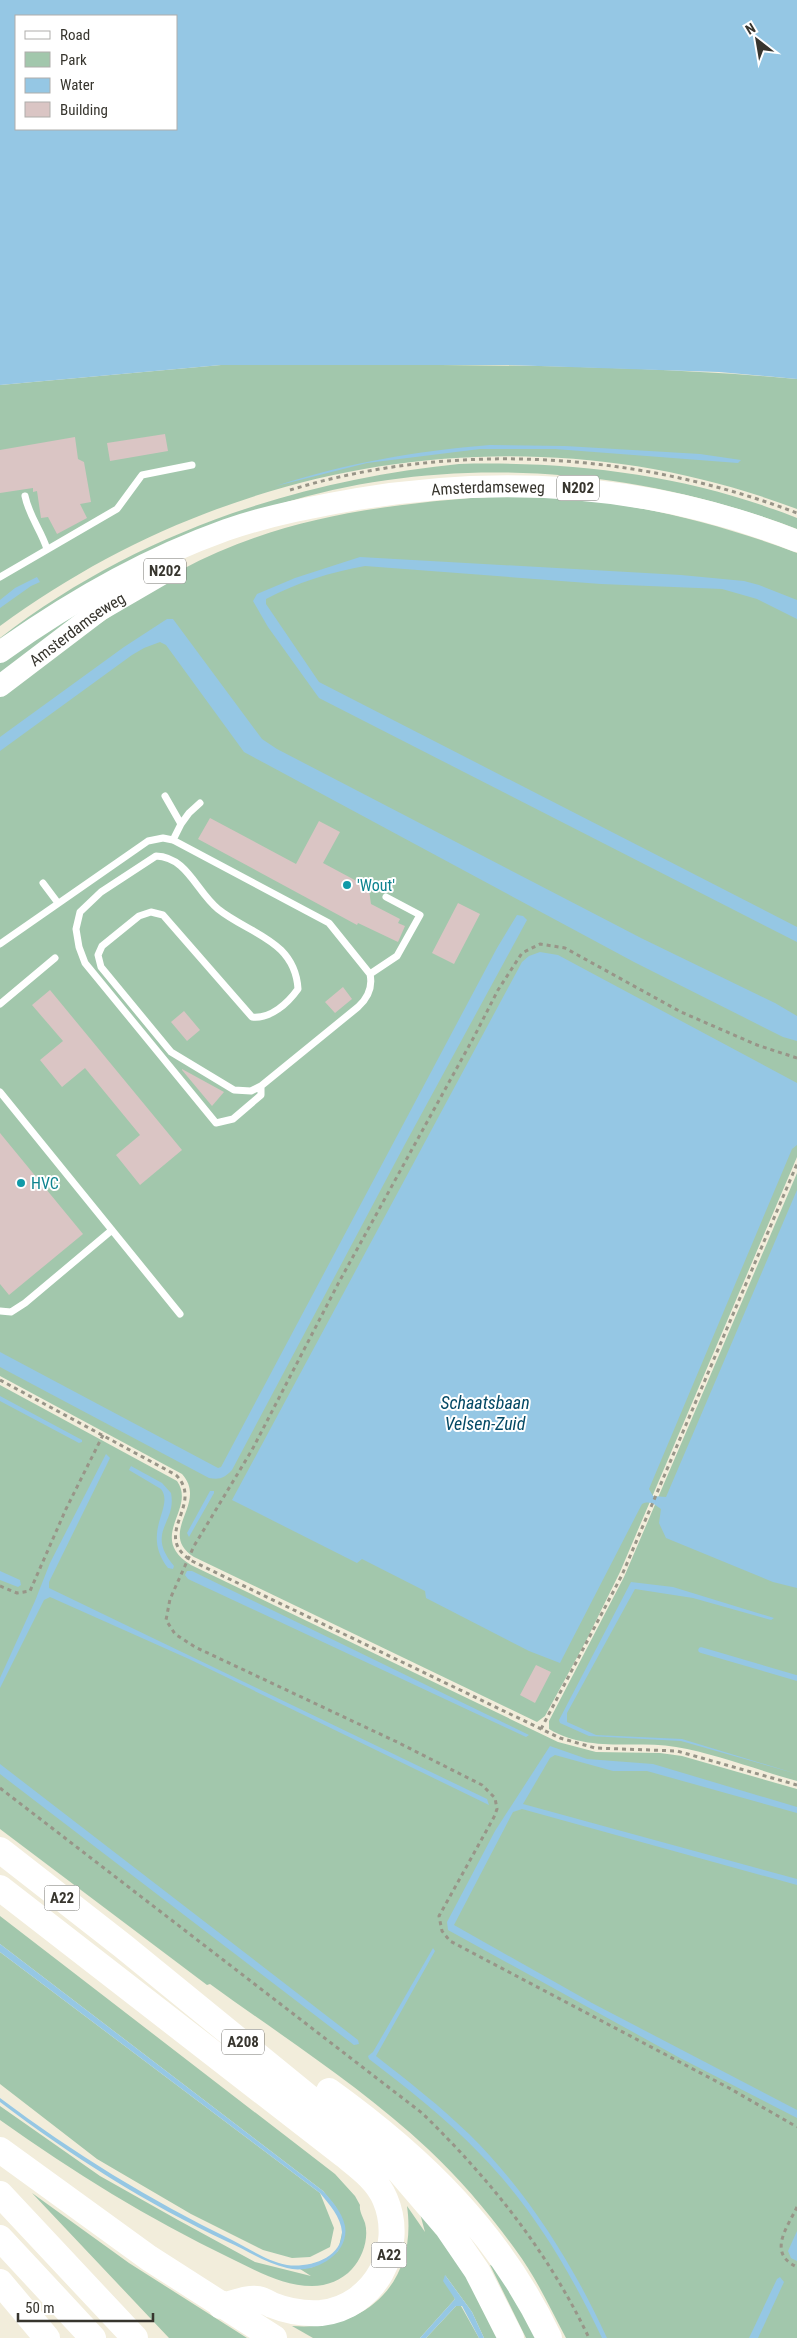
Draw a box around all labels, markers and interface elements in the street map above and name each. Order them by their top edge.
legend [15,15,178,130]
north arrow [732,15,782,65]
text: N [743,20,758,38]
text: Road [60,26,90,44]
text: Park [60,51,87,69]
text: Water [60,76,95,94]
text: Building [60,101,108,119]
road number: N202 [557,476,599,500]
street label: Amsterdamseweg [430,477,545,499]
road number: N202 [144,558,186,584]
street label: Amsterdamseweg [25,588,128,670]
place label: 'Wout' [357,876,395,895]
marker: 'Wout' [341,879,353,891]
place label: HVC [31,1174,59,1193]
marker: HVC [15,1177,27,1189]
water label: Schaatsbaan Velsen-Zuid [440,1392,530,1434]
road number: A22 [44,1886,80,1910]
road number: A208 [222,2030,264,2054]
road number: A22 [372,2242,406,2268]
scale bar [18,2290,152,2322]
text: 50 m [25,2299,55,2317]

